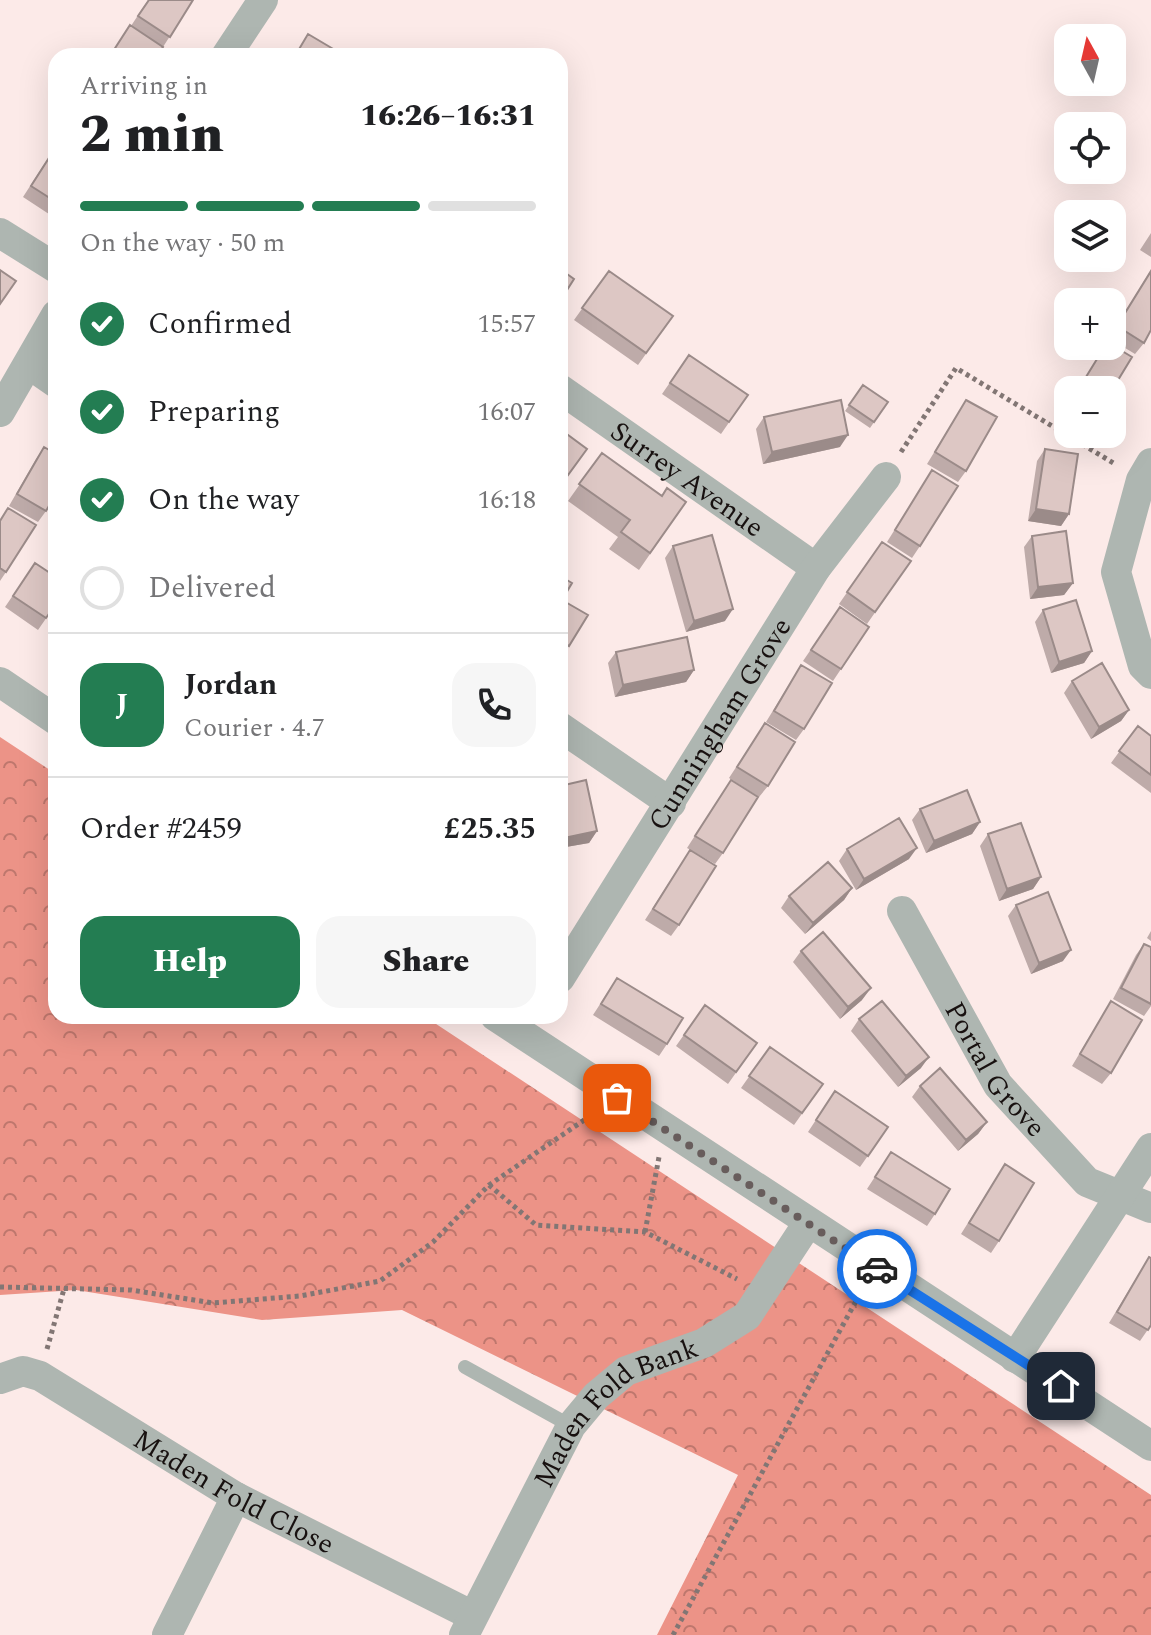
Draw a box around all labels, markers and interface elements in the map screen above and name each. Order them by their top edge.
north arrow [1054,24,1126,96]
map controls [1054,24,1126,448]
text: Arriving in [80,66,208,106]
text: 16:26–16:31 [360,93,536,139]
text: 2 min [80,96,224,175]
button: locate [1054,112,1126,184]
button: layers [1054,200,1126,272]
text: On the way · 50 m [80,223,285,263]
button: + [1054,288,1126,360]
text: Confirmed [148,301,292,347]
icon: check [80,302,124,346]
text: 15:57 [477,304,536,344]
button: − [1054,376,1126,448]
text: Preparing [148,389,280,435]
icon: check [80,390,124,434]
text: 16:07 [477,392,536,432]
street label: Surrey Avenue [601,411,773,549]
text: On the way [148,477,299,523]
icon: check [80,478,124,522]
text: 16:18 [477,480,536,520]
text: Delivered [148,565,276,611]
street label: Cunningham Grove [637,609,803,839]
text: Jordan [184,662,277,708]
button: phone [452,663,536,747]
text: J [116,682,128,728]
text: Courier · 4.7 [184,708,325,748]
text: Order #2459 [80,806,242,852]
text: £25.35 [444,806,536,852]
button: Help [80,916,300,1008]
button: Share [316,916,536,1008]
street label: Portal Grove [933,994,1056,1148]
pin [583,1064,651,1132]
icon: bag [595,1076,639,1120]
courier [837,1229,917,1309]
icon: car [855,1247,899,1291]
street label: Maden Fold Bank [523,1327,704,1496]
pin [1027,1352,1095,1420]
icon: home [1039,1364,1083,1408]
street label: Maden Fold Close [125,1419,341,1566]

